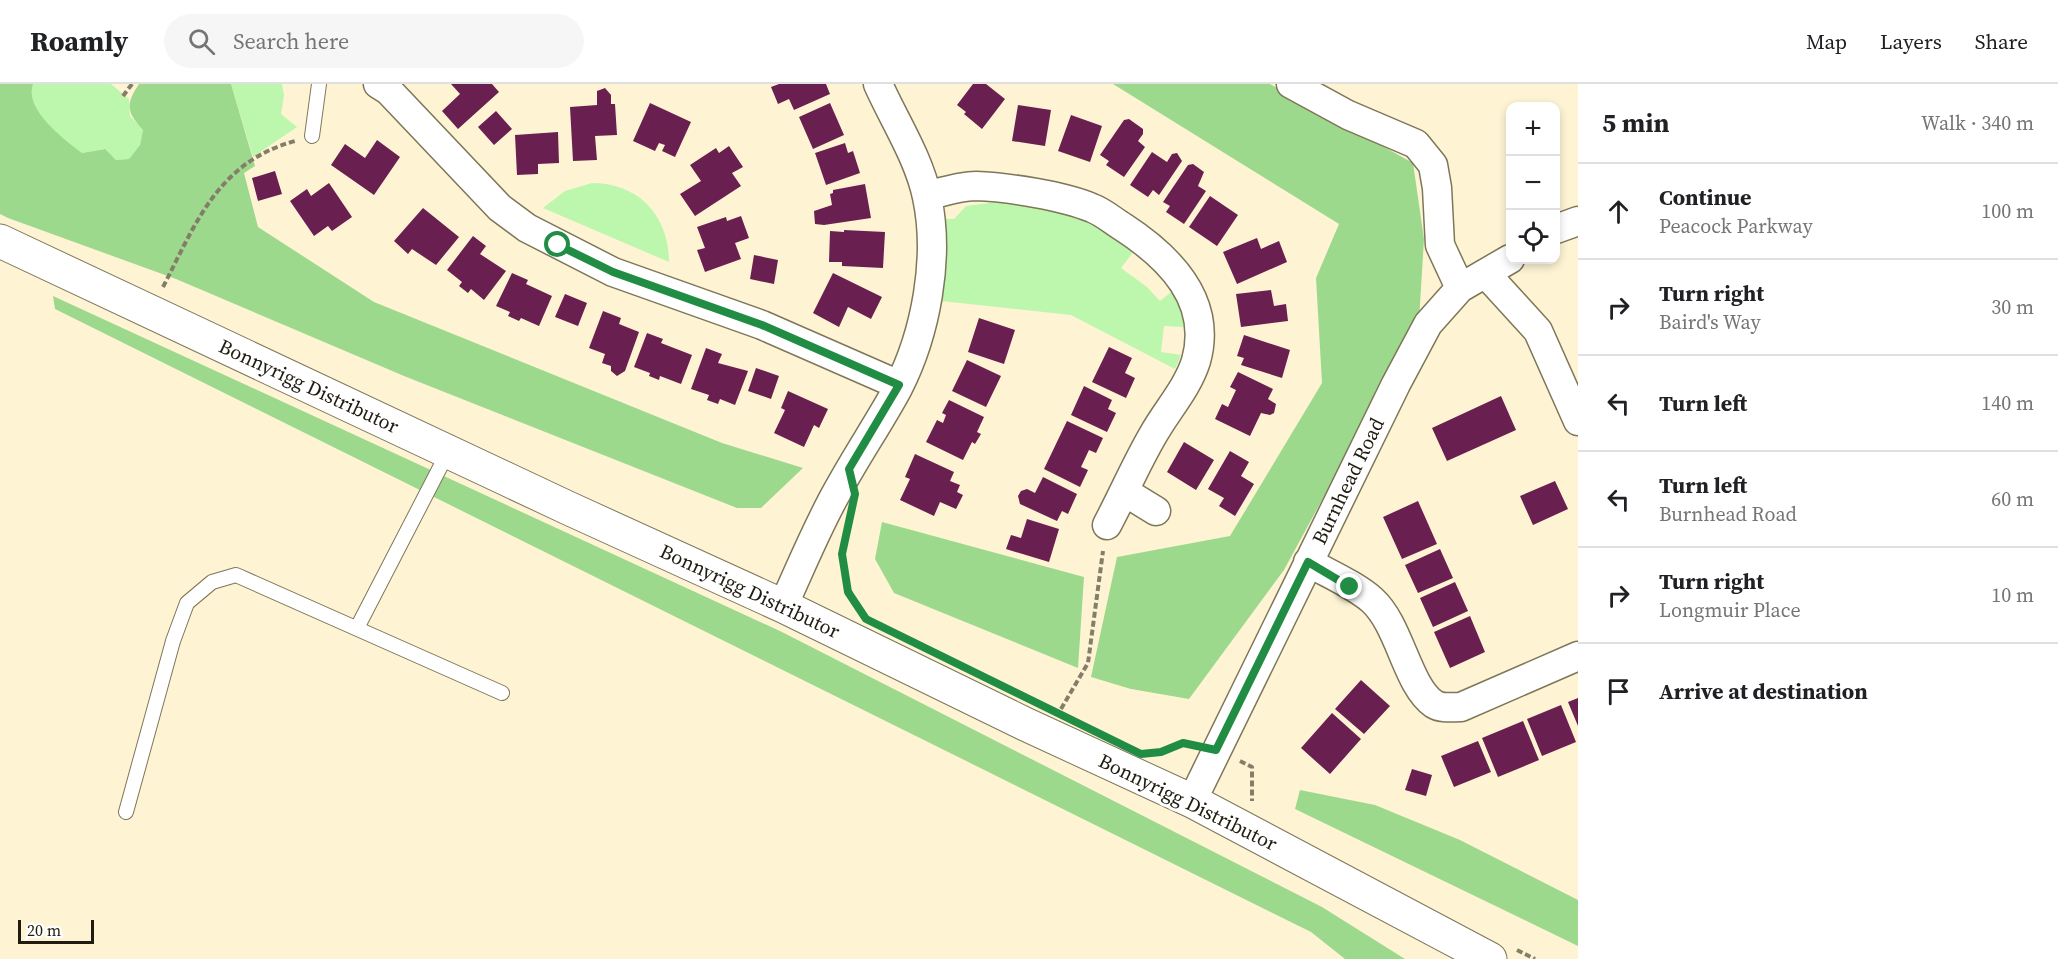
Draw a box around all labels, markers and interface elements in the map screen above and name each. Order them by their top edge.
search box [164,14,584,68]
text: Roamly [30,22,128,60]
icon: search [185,25,218,58]
text: Search here [233,26,349,56]
text: Map [1806,27,1847,56]
text: Layers [1880,27,1942,56]
text: Share [1975,27,2028,56]
map controls [1506,102,1560,264]
button: + [1506,102,1560,156]
text: 5 min [1602,105,1669,141]
text: Walk · 340 m [1921,109,2034,137]
button: − [1506,156,1560,210]
text: Continue [1659,182,1752,212]
icon: ahead [1602,195,1635,228]
text: 100 m [1981,197,2034,225]
button: locate [1506,210,1560,264]
text: Peacock Parkway [1659,212,1813,240]
route start [544,231,570,257]
text: Turn right [1659,278,1764,308]
icon: right [1602,291,1635,324]
text: 30 m [1991,293,2034,321]
text: Baird's Way [1659,308,1761,336]
street label: Bonnyrigg Distributor [214,332,404,440]
icon: left [1602,387,1635,420]
text: Turn left [1659,388,1747,418]
text: 140 m [1981,389,2034,417]
street label: Burnhead Road [1305,412,1391,549]
text: Turn left [1659,470,1747,500]
icon: left [1602,483,1635,516]
text: 60 m [1991,485,2034,513]
text: Burnhead Road [1659,500,1797,528]
street label: Bonnyrigg Distributor [655,537,845,645]
text: Turn right [1659,566,1764,596]
route end [1336,573,1362,599]
icon: right [1602,579,1635,612]
text: 10 m [1991,581,2034,609]
text: Longmuir Place [1659,596,1801,624]
icon: arrive [1602,675,1635,708]
text: Arrive at destination [1659,676,1868,706]
street label: Bonnyrigg Distributor [1094,747,1283,858]
scale bar [18,917,94,944]
text: 20 m [27,919,61,941]

